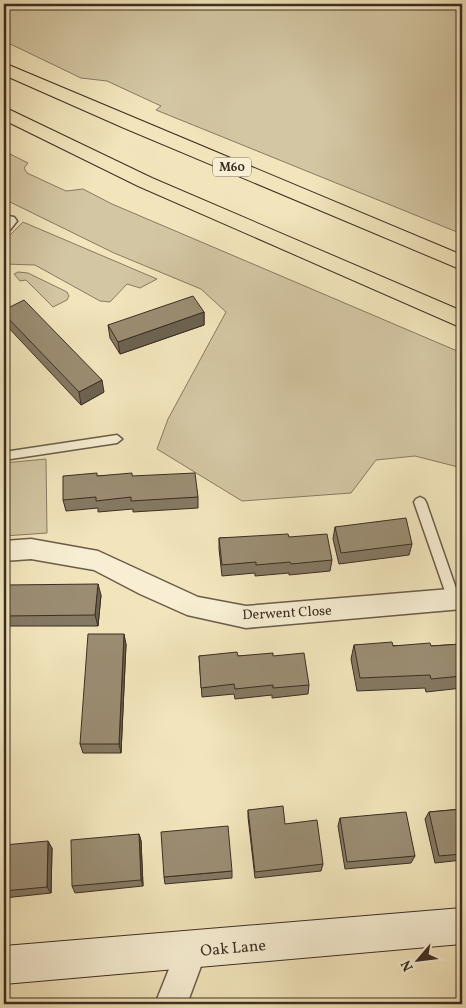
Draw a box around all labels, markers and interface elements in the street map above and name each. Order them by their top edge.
road number: M60 [213,158,251,176]
street label: Derwent Close [242,602,333,625]
street label: Oak Lane [200,935,267,963]
north arrow [394,936,444,986]
text: N [397,956,419,974]

